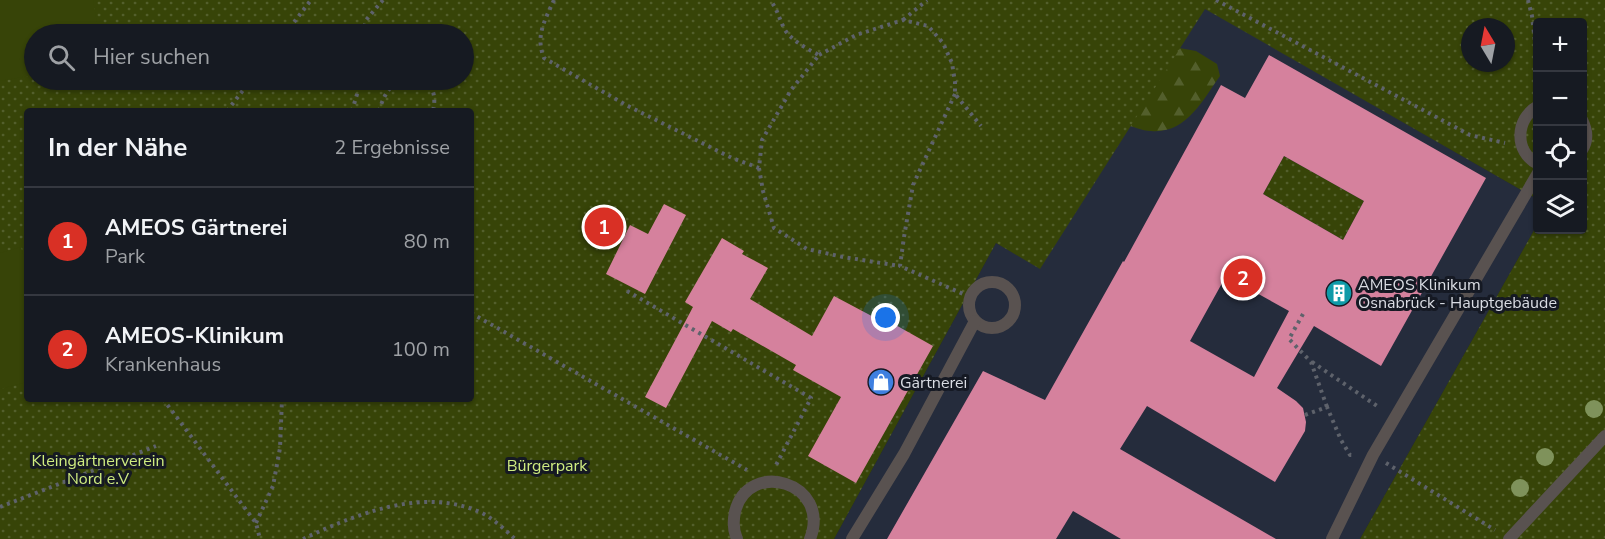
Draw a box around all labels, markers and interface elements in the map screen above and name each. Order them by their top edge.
north arrow [1461,18,1515,72]
map controls [1533,18,1587,234]
button: + [1533,18,1587,72]
search box [24,24,474,90]
icon: search [45,41,78,74]
text: Hier suchen [93,42,210,72]
button: − [1533,72,1587,126]
button: locate [1533,126,1587,180]
text: In der Nähe [48,130,187,165]
text: 2 Ergebnisse [334,134,450,161]
button: layers [1533,180,1587,234]
pin: 1 [584,204,624,250]
text: AMEOS Gärtnerei [105,213,287,243]
text: 1 [62,228,74,255]
text: 80 m [404,228,450,255]
text: Park [105,243,145,270]
pin: 2 [1224,256,1262,300]
place label: AMEOS Klinikum Osnabrück - Hauptgebäude [1358,274,1557,314]
building icon: AMEOS Klinikum Osnabrück - Hauptgebäude [1324,278,1354,308]
your location [871,303,900,332]
text: AMEOS-Klinikum [105,321,284,351]
text: 2 [62,336,74,363]
text: 100 m [392,336,450,363]
text: Krankenhaus [105,351,221,378]
shop icon: Gärtnerei [866,367,896,397]
place label: Gärtnerei [900,372,967,394]
park label: Kleingärtnerverein Nord e.V [32,450,164,490]
park label: Bürgerpark [507,455,588,477]

